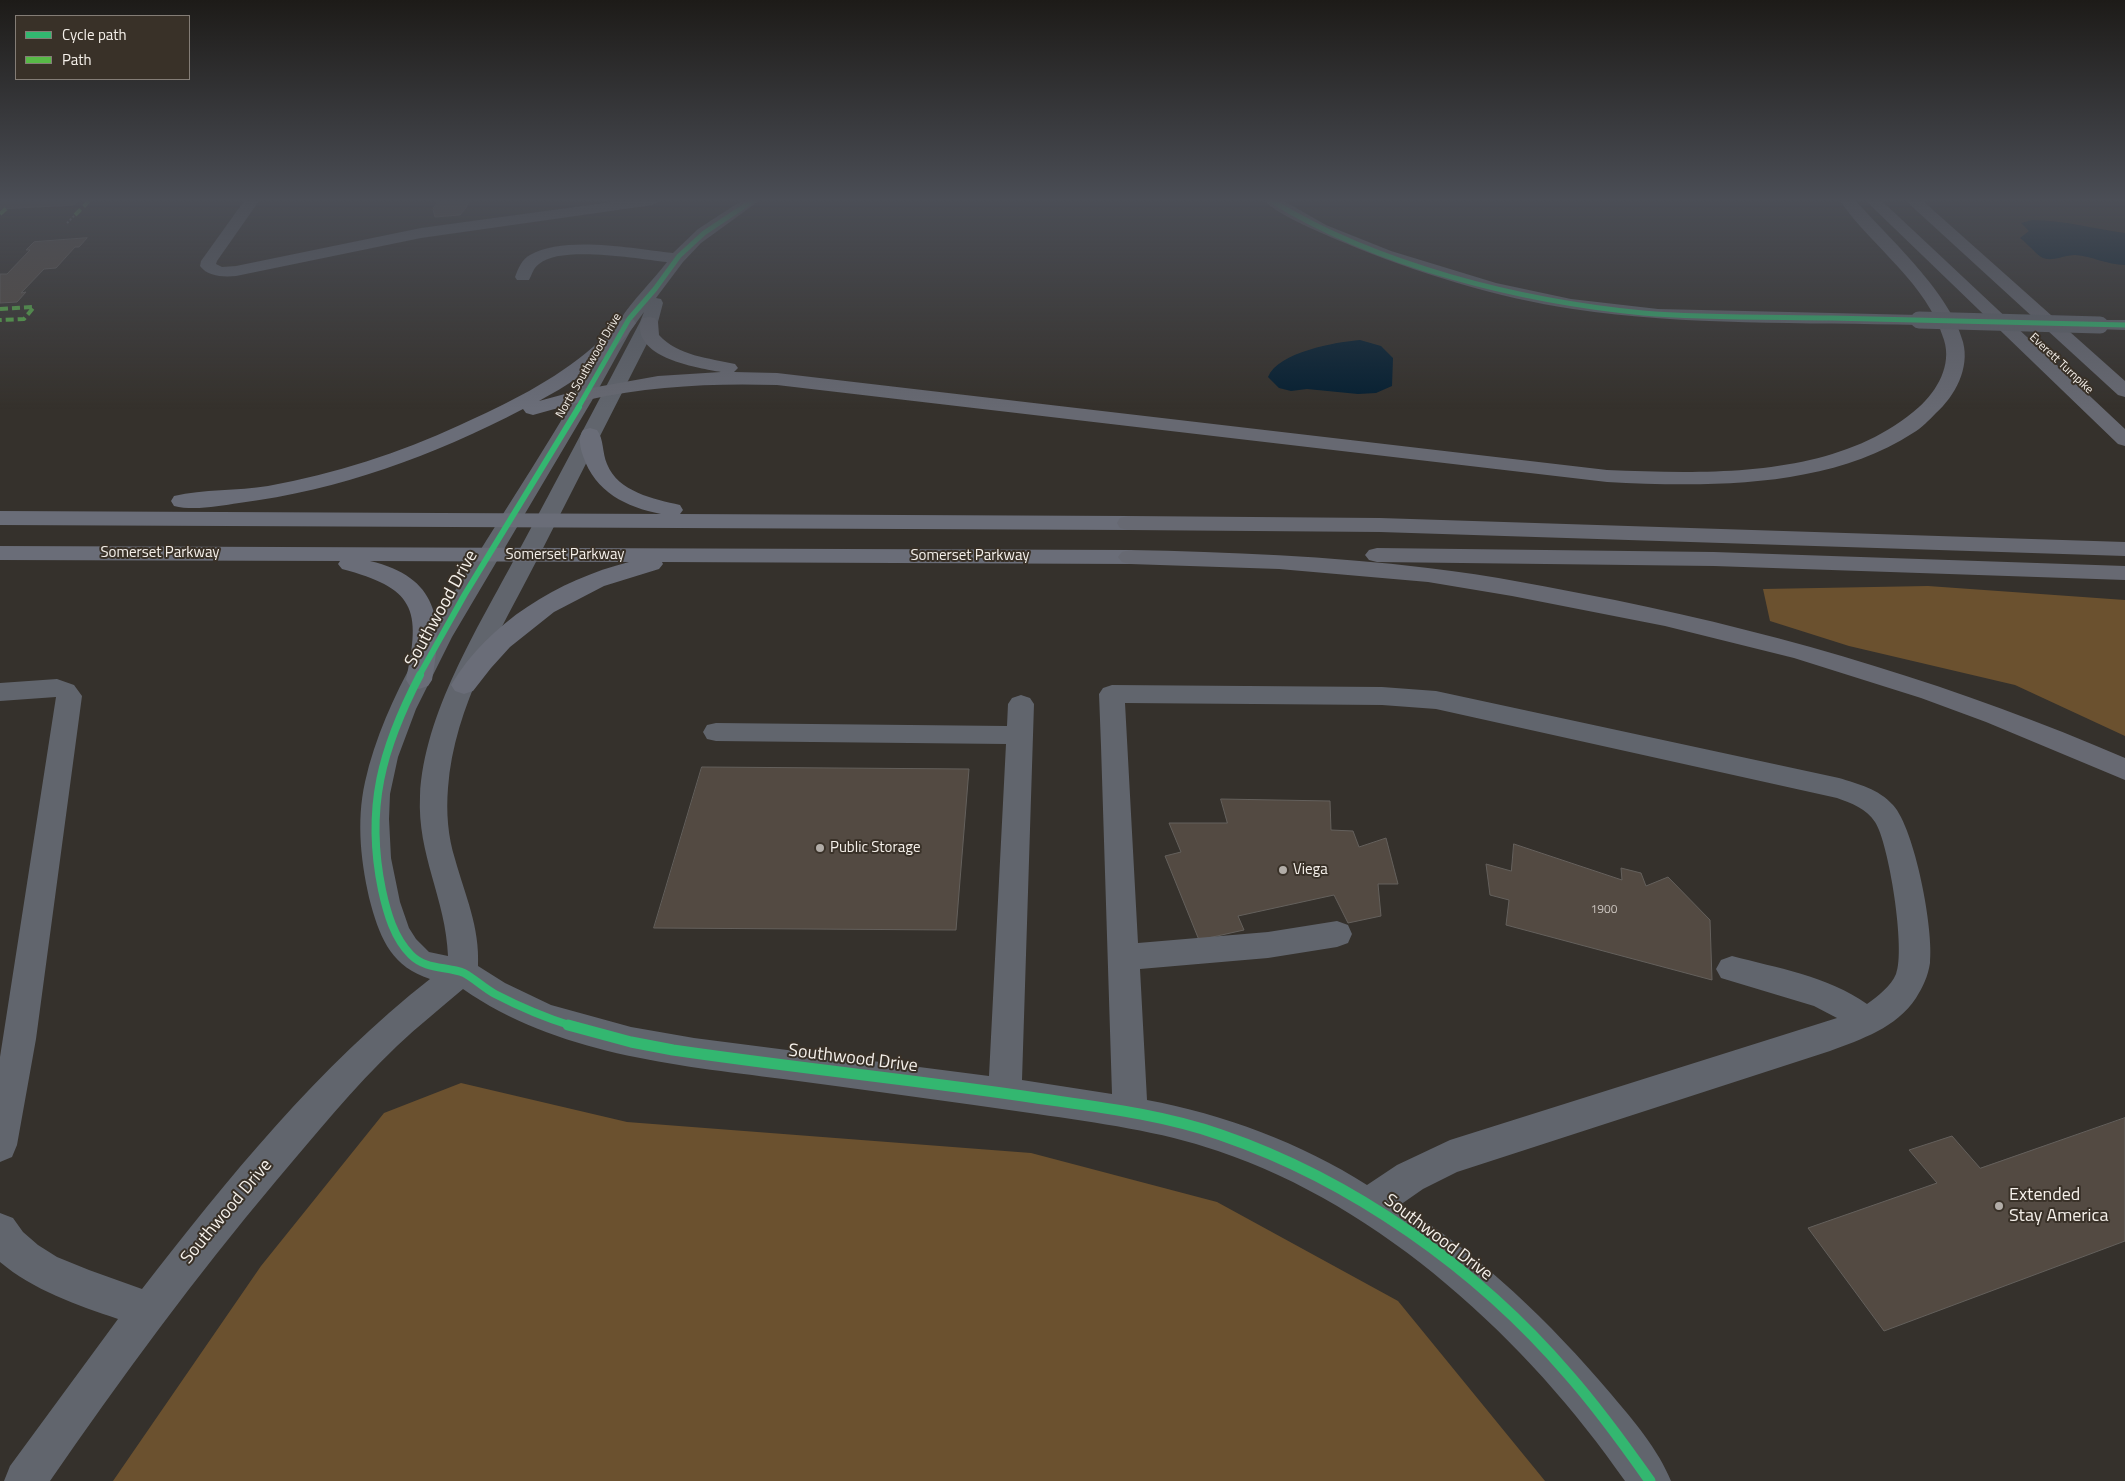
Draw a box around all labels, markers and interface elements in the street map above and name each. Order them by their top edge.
legend [15,15,190,80]
text: Cycle path [62,23,127,46]
text: Path [62,48,92,71]
street label: North Southwood Drive [553,311,625,421]
street label: Everett Turnpike [2026,331,2096,397]
street label: Somerset Parkway [100,544,220,562]
street label: Somerset Parkway [505,546,625,564]
street label: Southwood Drive [401,547,483,671]
street label: Somerset Parkway [910,547,1030,565]
place label: Public Storage [830,839,921,857]
marker: Public Storage [814,842,826,854]
place label: Viega [1293,861,1328,879]
marker: Viega [1277,864,1289,876]
house number: 1900 [1591,903,1617,917]
street label: Southwood Drive [787,1040,919,1078]
street label: Southwood Drive [177,1155,277,1269]
place label: Extended Stay America [2009,1185,2108,1228]
street label: Southwood Drive [1380,1190,1496,1286]
marker: Extended Stay America [1993,1200,2005,1212]

